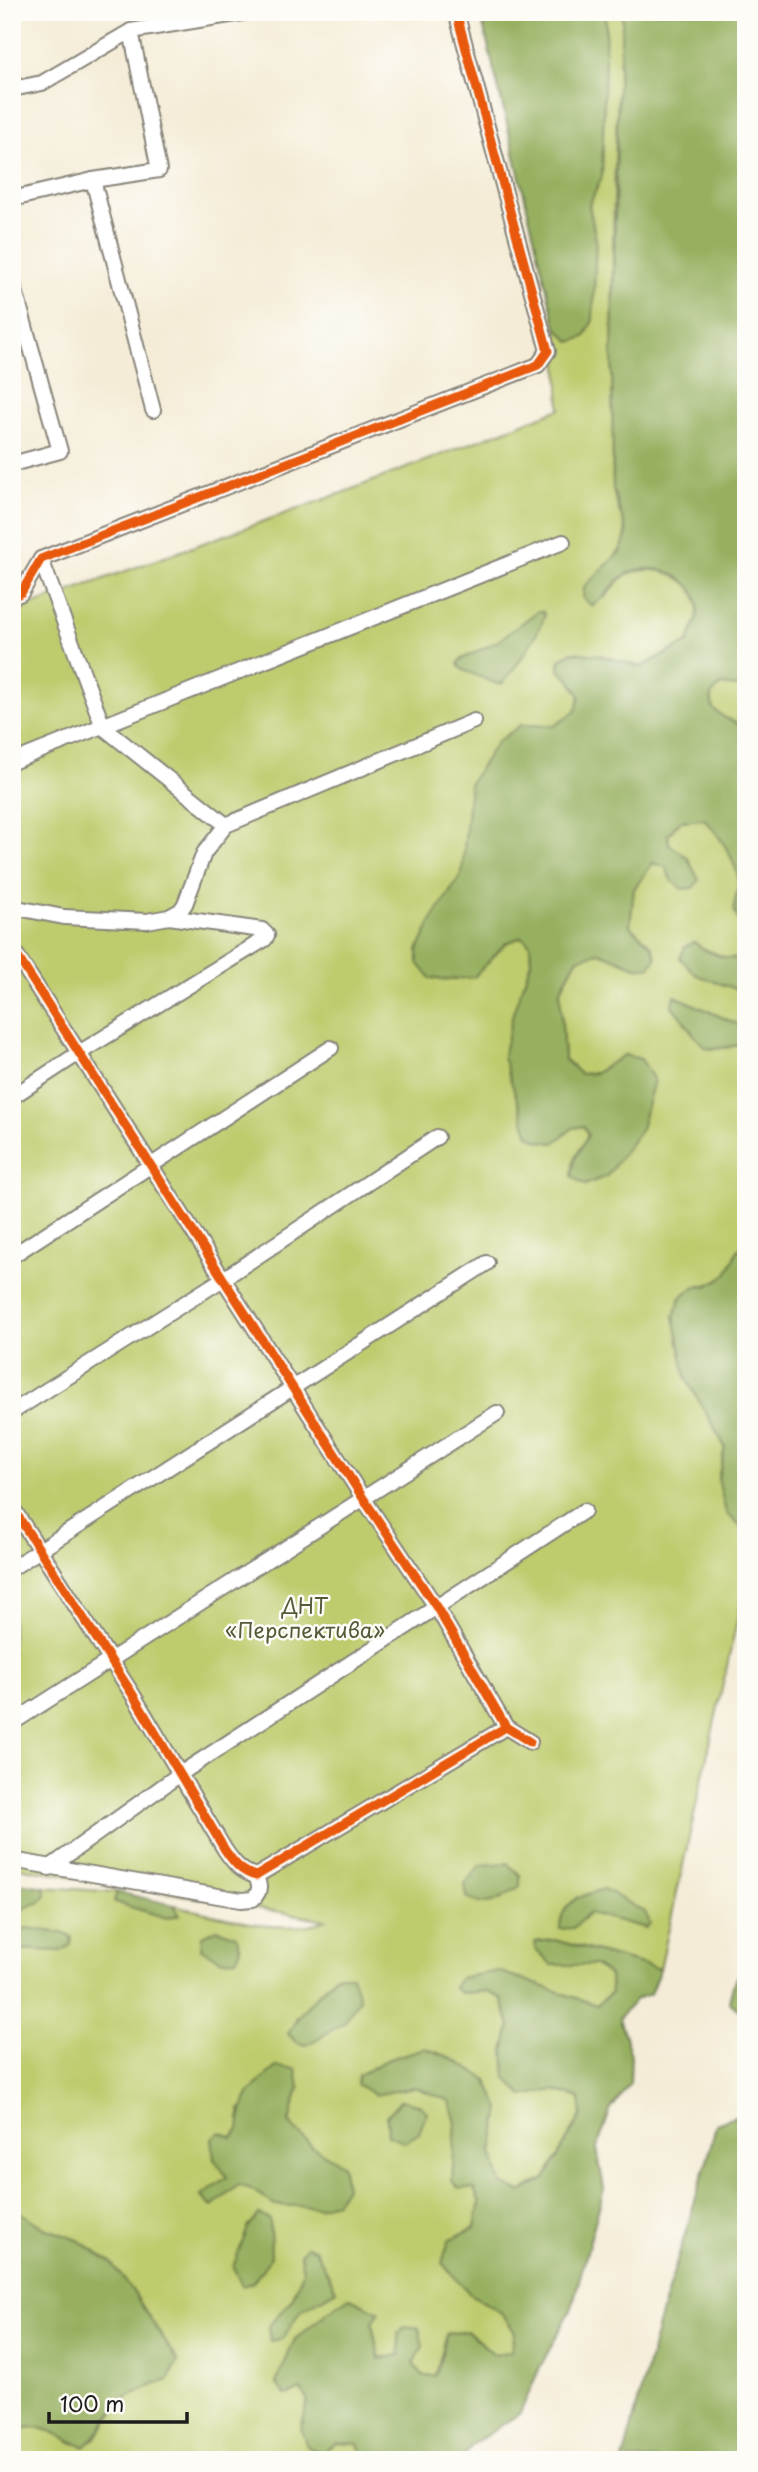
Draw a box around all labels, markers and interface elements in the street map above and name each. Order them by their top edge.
park label: ДНТ «Перспектива» [225,1589,385,1645]
scale bar [49,2381,187,2425]
text: 100 m [60,2387,124,2419]

